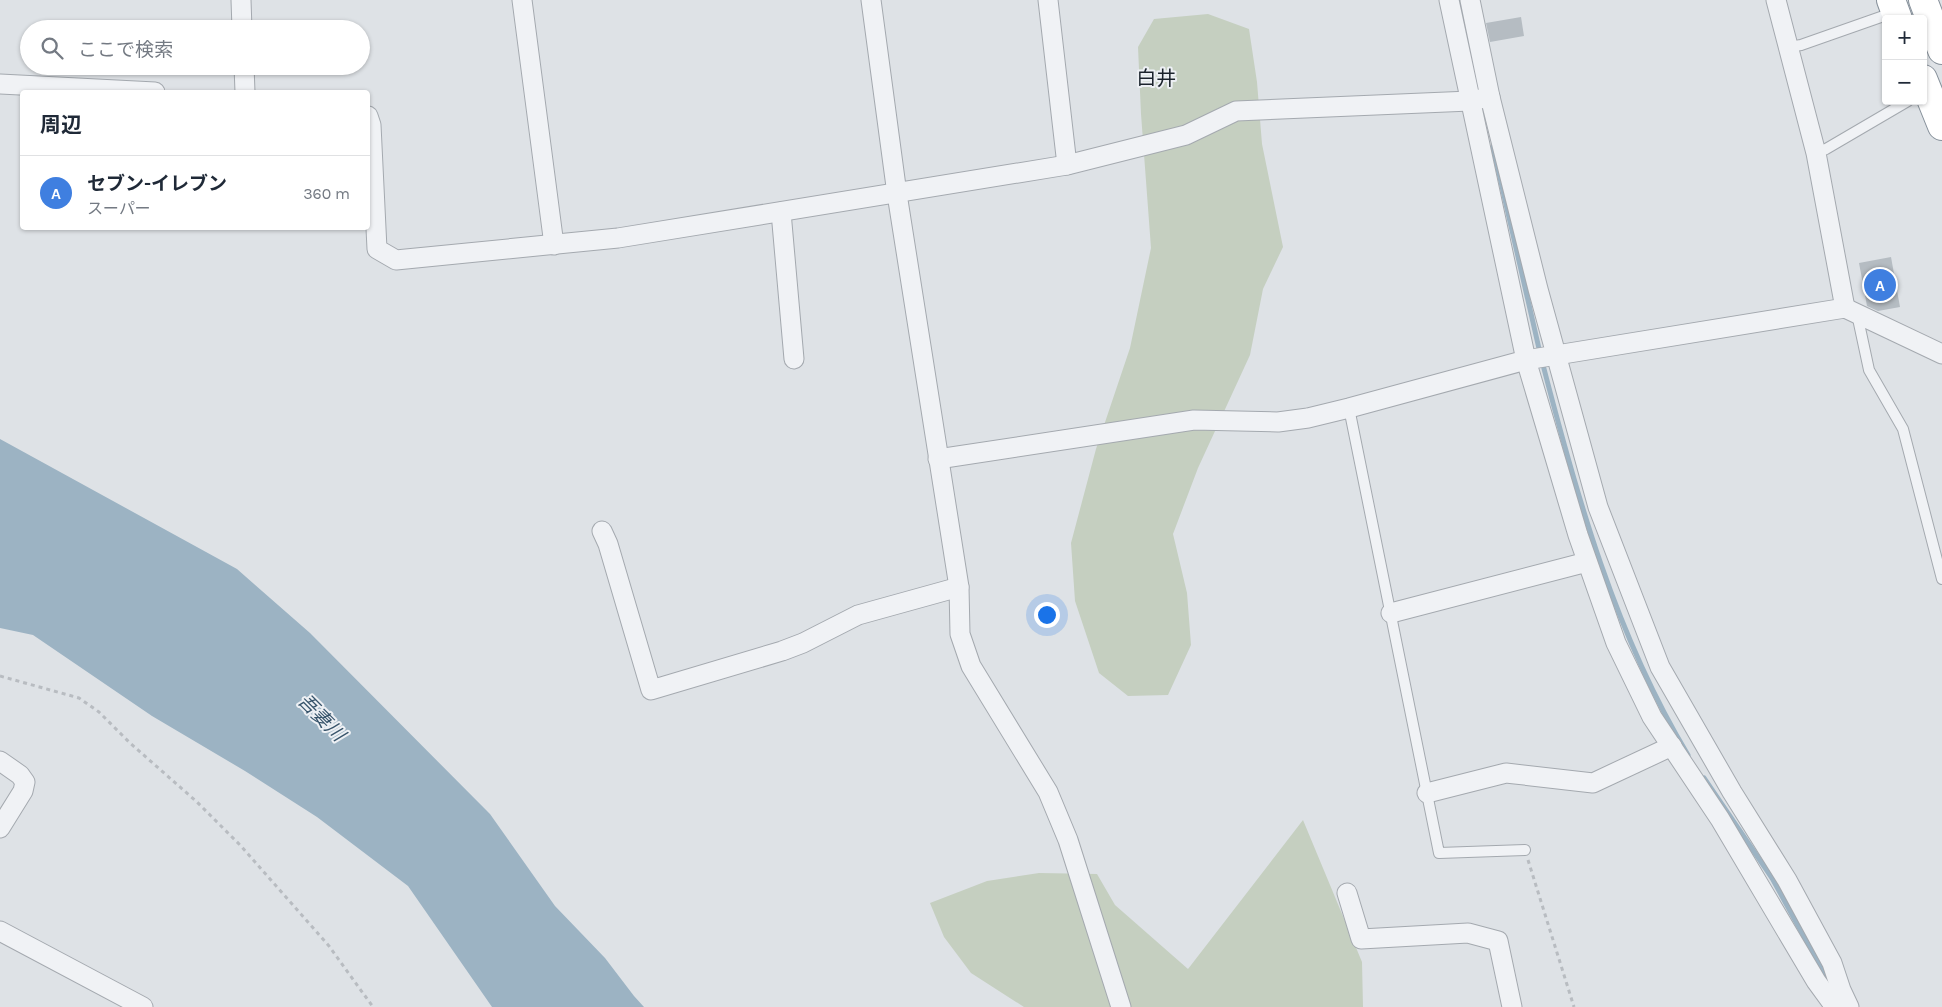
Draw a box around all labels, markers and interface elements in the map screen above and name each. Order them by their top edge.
map controls [1882,15,1927,105]
button: + [1882,15,1927,60]
search box [20,20,370,75]
icon: search [38,34,66,62]
text: ここで検索 [78,39,173,61]
button: − [1882,60,1927,105]
district label: 白井 [1136,67,1176,90]
text: 周辺 [40,113,82,137]
text: セブン-イレブン [87,173,227,195]
text: A [51,184,61,203]
text: 360 m [303,184,350,203]
text: スーパー [87,199,151,218]
pin: A [1864,266,1896,304]
your location [1034,602,1060,628]
water label: 吾妻川 [293,690,351,747]

